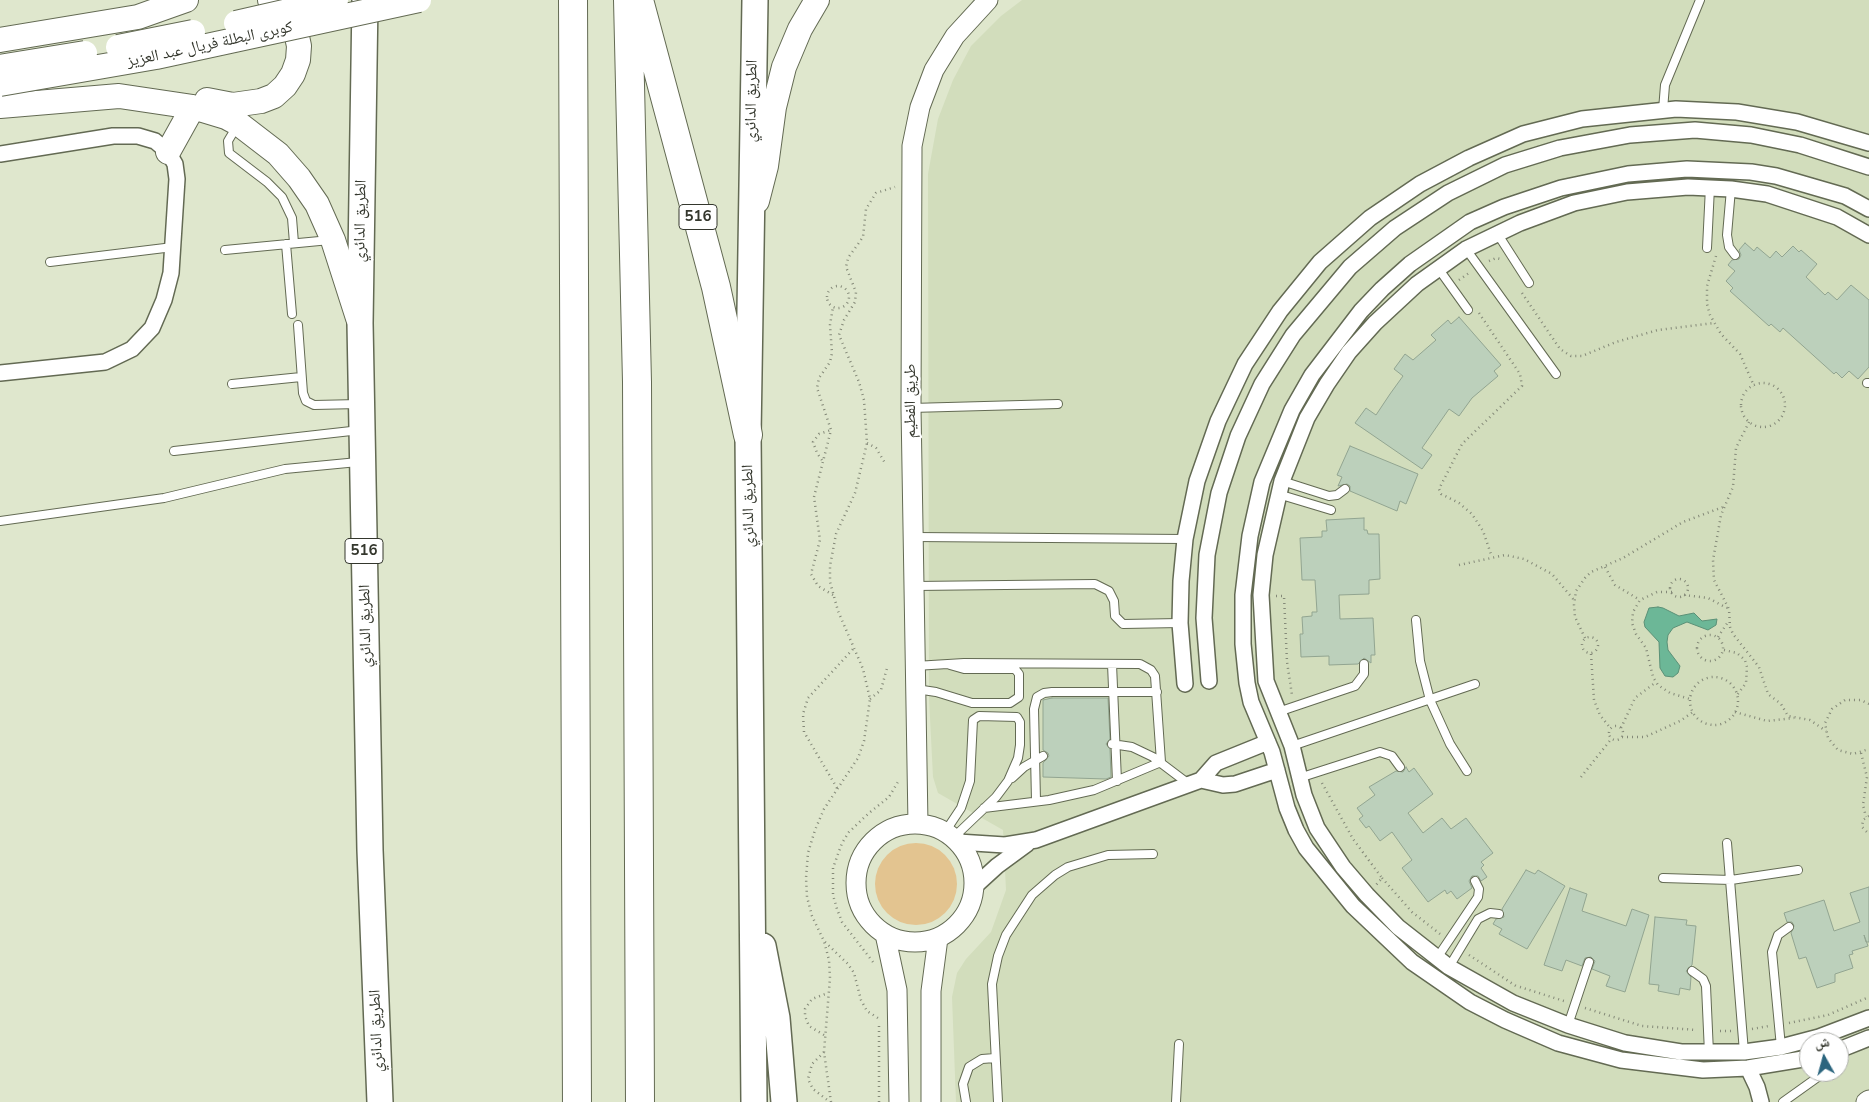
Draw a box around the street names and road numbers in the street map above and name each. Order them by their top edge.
street label: كوبرى البطلة فريال عبد العزيز [125,18,295,72]
street label: الطريق الدائري [742,59,762,143]
street label: الطريق الدائري [351,179,371,263]
road number: 516 [679,204,717,230]
street label: طريق الفطيم [901,364,921,438]
street label: الطريق الدائري [739,464,759,548]
road number: 516 [345,538,383,564]
street label: الطريق الدائري [356,584,376,668]
street label: الطريق الدائري [366,989,388,1073]

